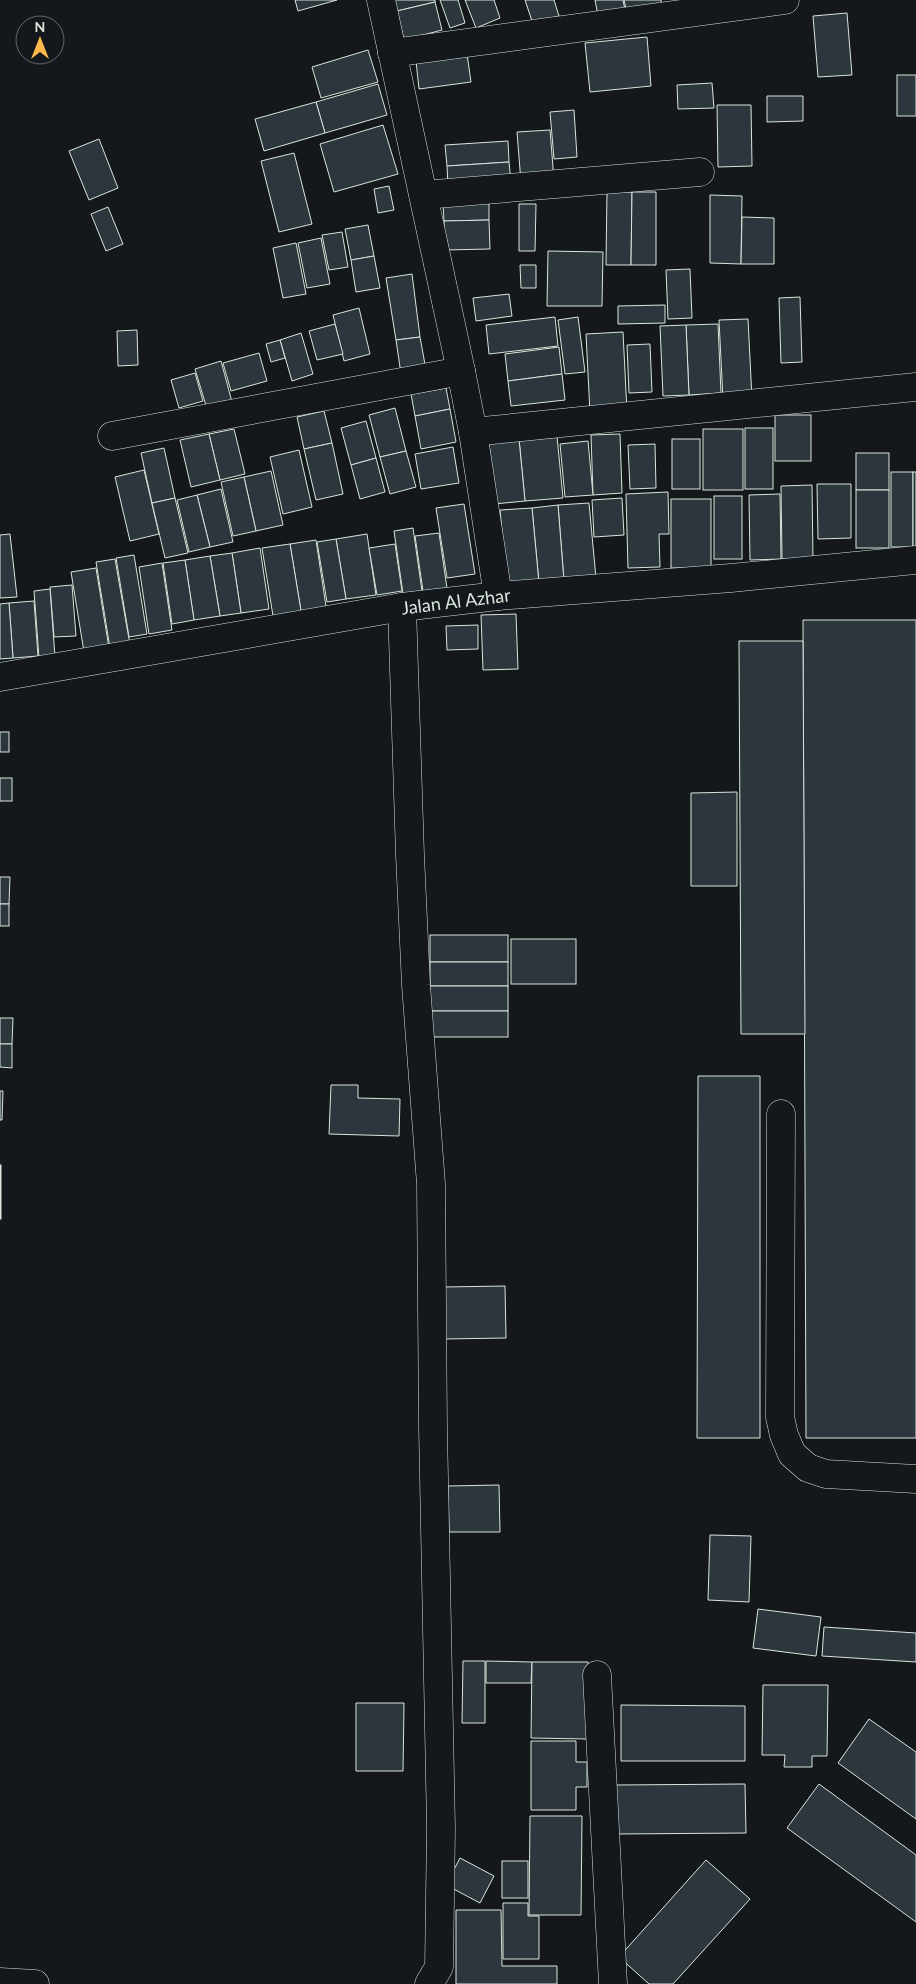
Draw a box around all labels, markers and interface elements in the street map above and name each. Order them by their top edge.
north arrow [15,15,65,65]
text: N [35,18,45,35]
street label: Jalan Al Azhar [400,583,512,619]

